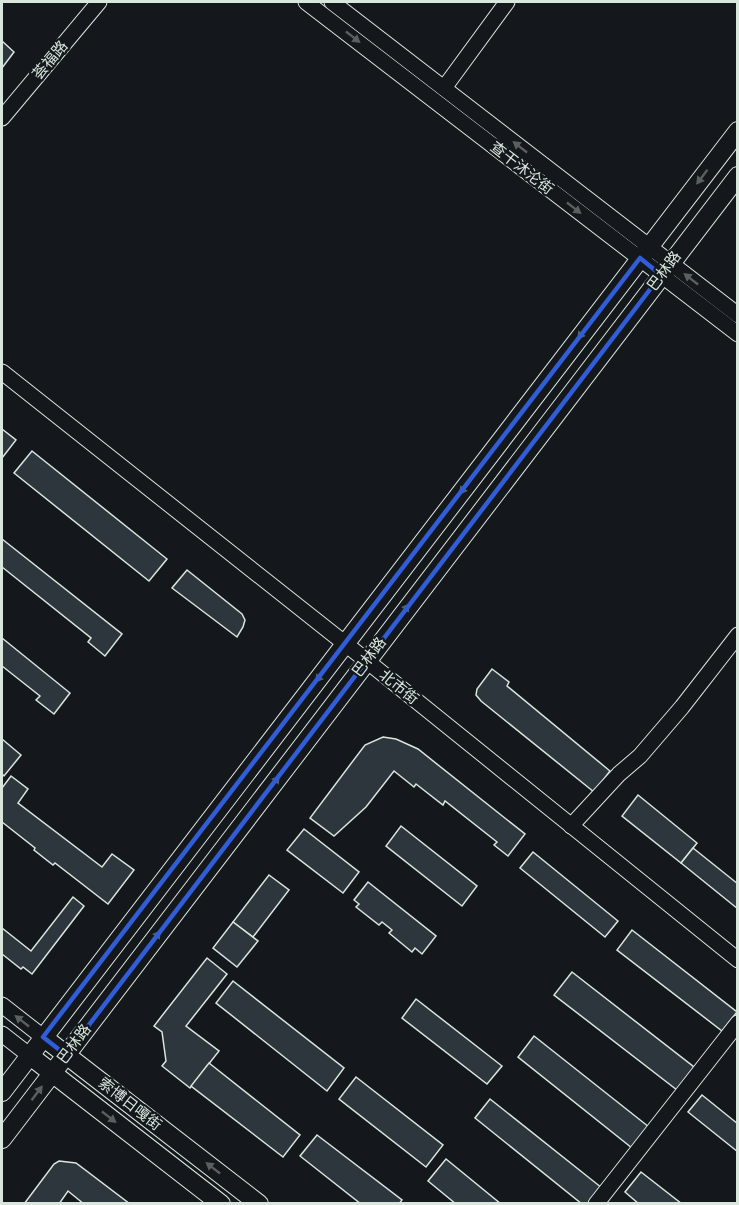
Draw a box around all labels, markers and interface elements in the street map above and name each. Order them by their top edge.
one-way arrow [345,31,360,43]
street label: 荟福路 [27,36,71,83]
street label: 查干沐沦街 [487,136,558,198]
one-way arrow [513,141,528,153]
one-way arrow [696,169,708,185]
one-way arrow [566,201,581,213]
street label: 巴林路 [642,246,685,294]
one-way arrow [683,272,699,285]
one-way arrow [577,324,590,340]
one-way arrow [459,478,471,494]
one-way arrow [398,603,411,619]
street label: 巴林路 [347,632,390,680]
street label: 北市街 [376,664,423,708]
one-way arrow [314,667,327,683]
one-way arrow [267,775,280,791]
one-way arrow [149,930,161,945]
one-way arrow [15,1015,31,1027]
street label: 巴林路 [52,1019,95,1067]
street label: 索博日嘎街 [95,1072,166,1134]
one-way arrow [31,1085,43,1101]
one-way arrow [101,1110,116,1122]
one-way arrow [205,1161,221,1174]

